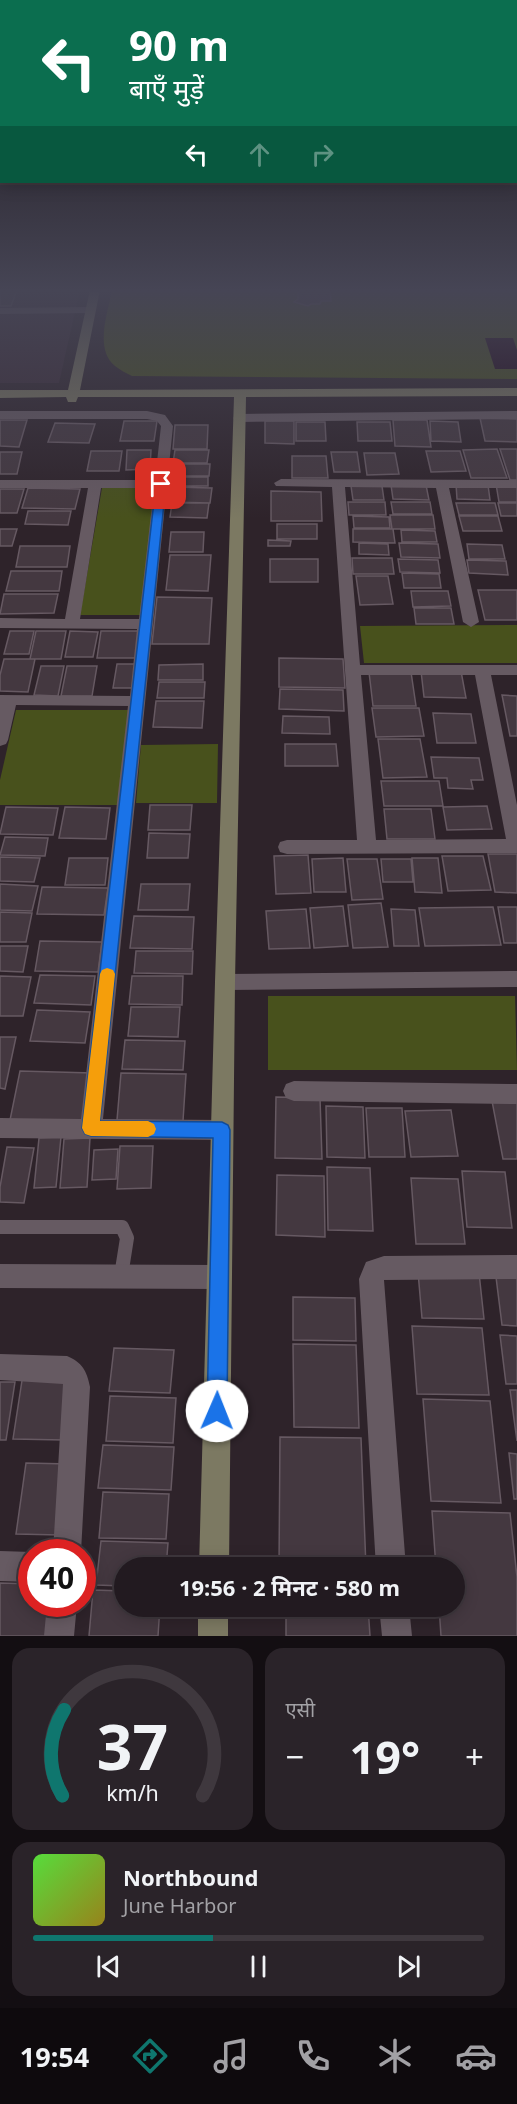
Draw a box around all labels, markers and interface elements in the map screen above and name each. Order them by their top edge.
text: 90 m [129,16,229,73]
icon: left [30,24,108,102]
text: बाएँ मुड़ें [129,70,204,107]
icon: left [180,138,213,171]
icon: ahead [243,138,276,171]
icon: right [306,138,339,171]
pin [135,458,186,509]
icon: arrive [144,467,177,500]
position arrow [185,1379,249,1443]
speed limit sign: 40 [18,1539,96,1617]
text: 19:56 · 2 मिनट · 580 m [179,1572,400,1602]
text: एसी [286,1696,315,1723]
text: 37 [97,1703,168,1788]
text: 19° [349,1726,420,1787]
text: − [286,1734,304,1779]
text: + [465,1734,484,1779]
text: km/h [106,1778,159,1807]
text: Northbound [123,1862,258,1892]
text: June Harbor [123,1892,237,1919]
icon: previous [92,1950,125,1983]
icon: pause [242,1950,275,1983]
icon: next [392,1950,425,1983]
icon: directions [129,2035,171,2077]
icon: music [210,2035,252,2077]
icon: phone [292,2035,334,2077]
icon: climate [374,2035,416,2077]
icon: car [455,2035,497,2077]
text: 19:54 [20,2038,89,2075]

